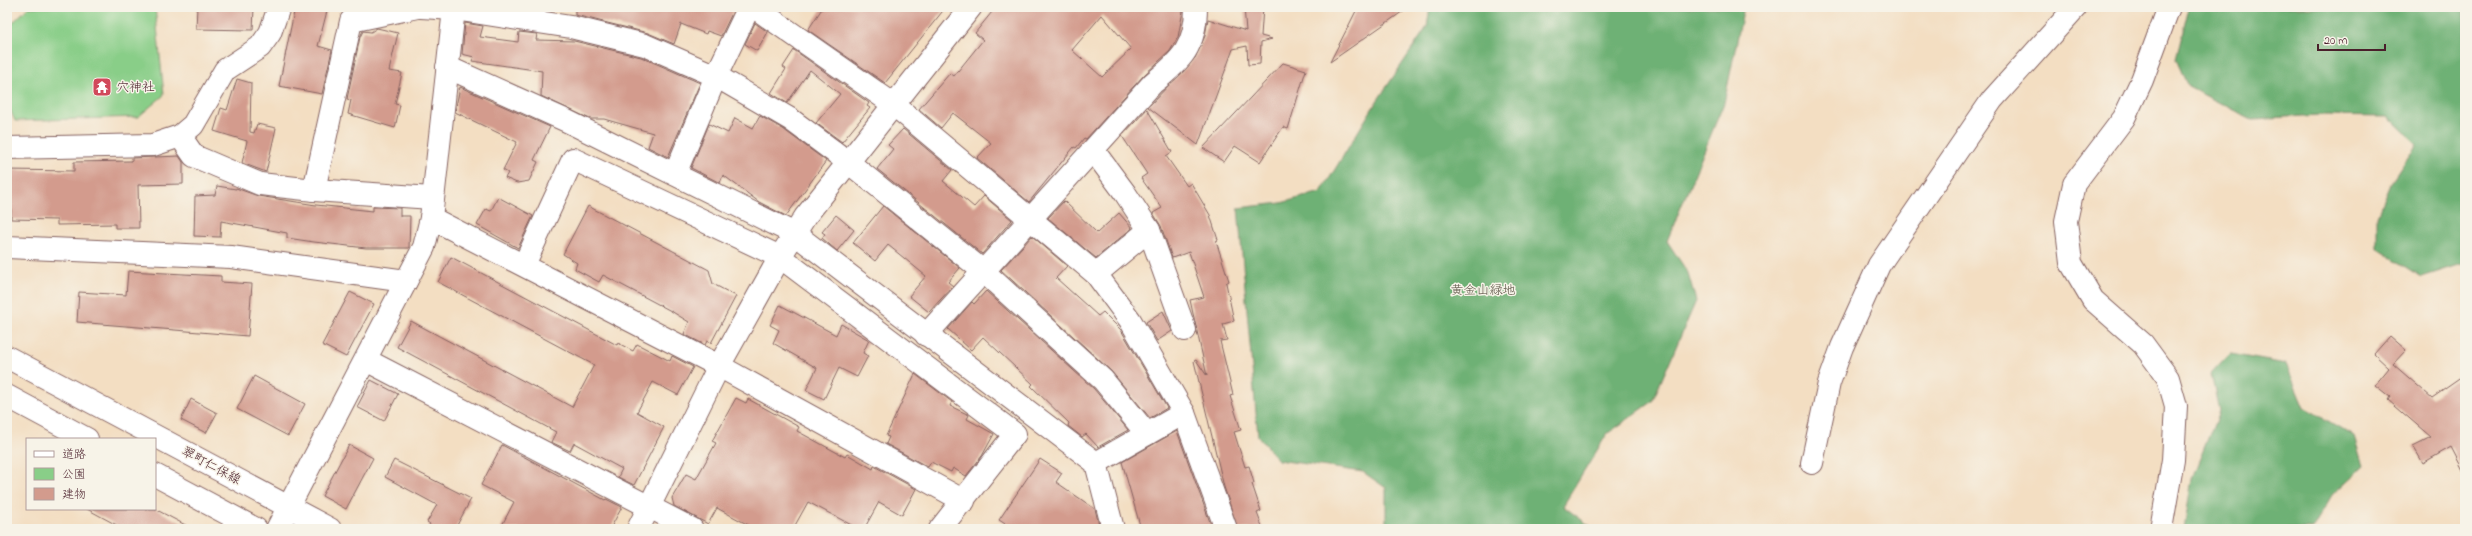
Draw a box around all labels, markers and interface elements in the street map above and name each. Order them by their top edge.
scale bar [2318,26,2385,52]
text: 20 m [2324,32,2347,50]
temple icon: 穴神社 [91,76,113,98]
place label: 穴神社 [116,78,155,97]
park label: 黄金山緑地 [1450,281,1516,300]
legend [26,438,156,510]
street label: 翠町仁保線 [178,442,245,490]
text: 道路 [62,446,86,464]
text: 公園 [62,466,86,484]
text: 建物 [62,486,86,504]

